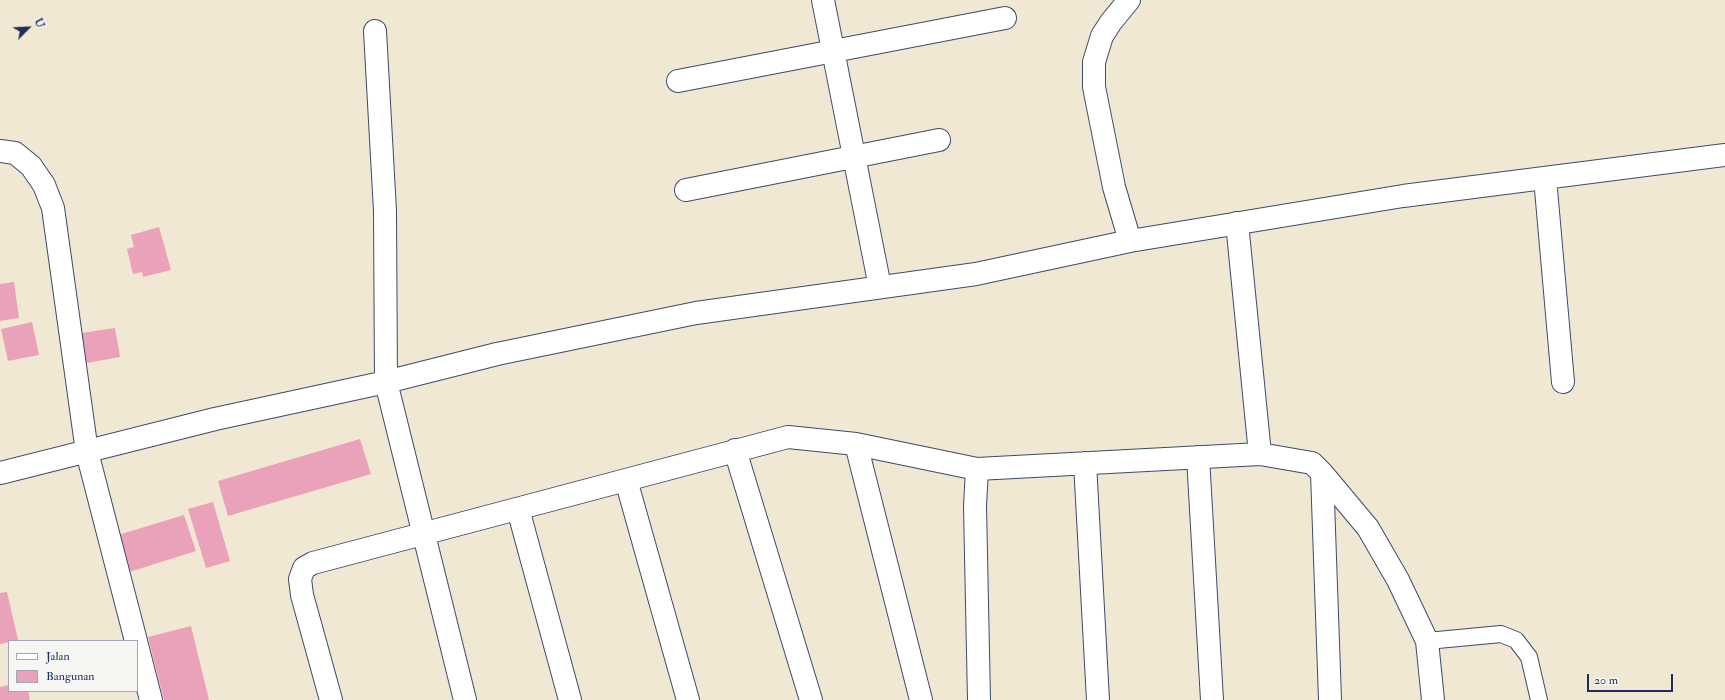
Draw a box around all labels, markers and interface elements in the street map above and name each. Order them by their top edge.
north arrow [8,8,48,48]
text: U [32,16,47,30]
legend [8,640,138,692]
text: Jalan [46,649,70,664]
scale bar [1589,666,1675,692]
text: Bangunan [46,669,95,684]
text: 20 m [1594,673,1618,688]

